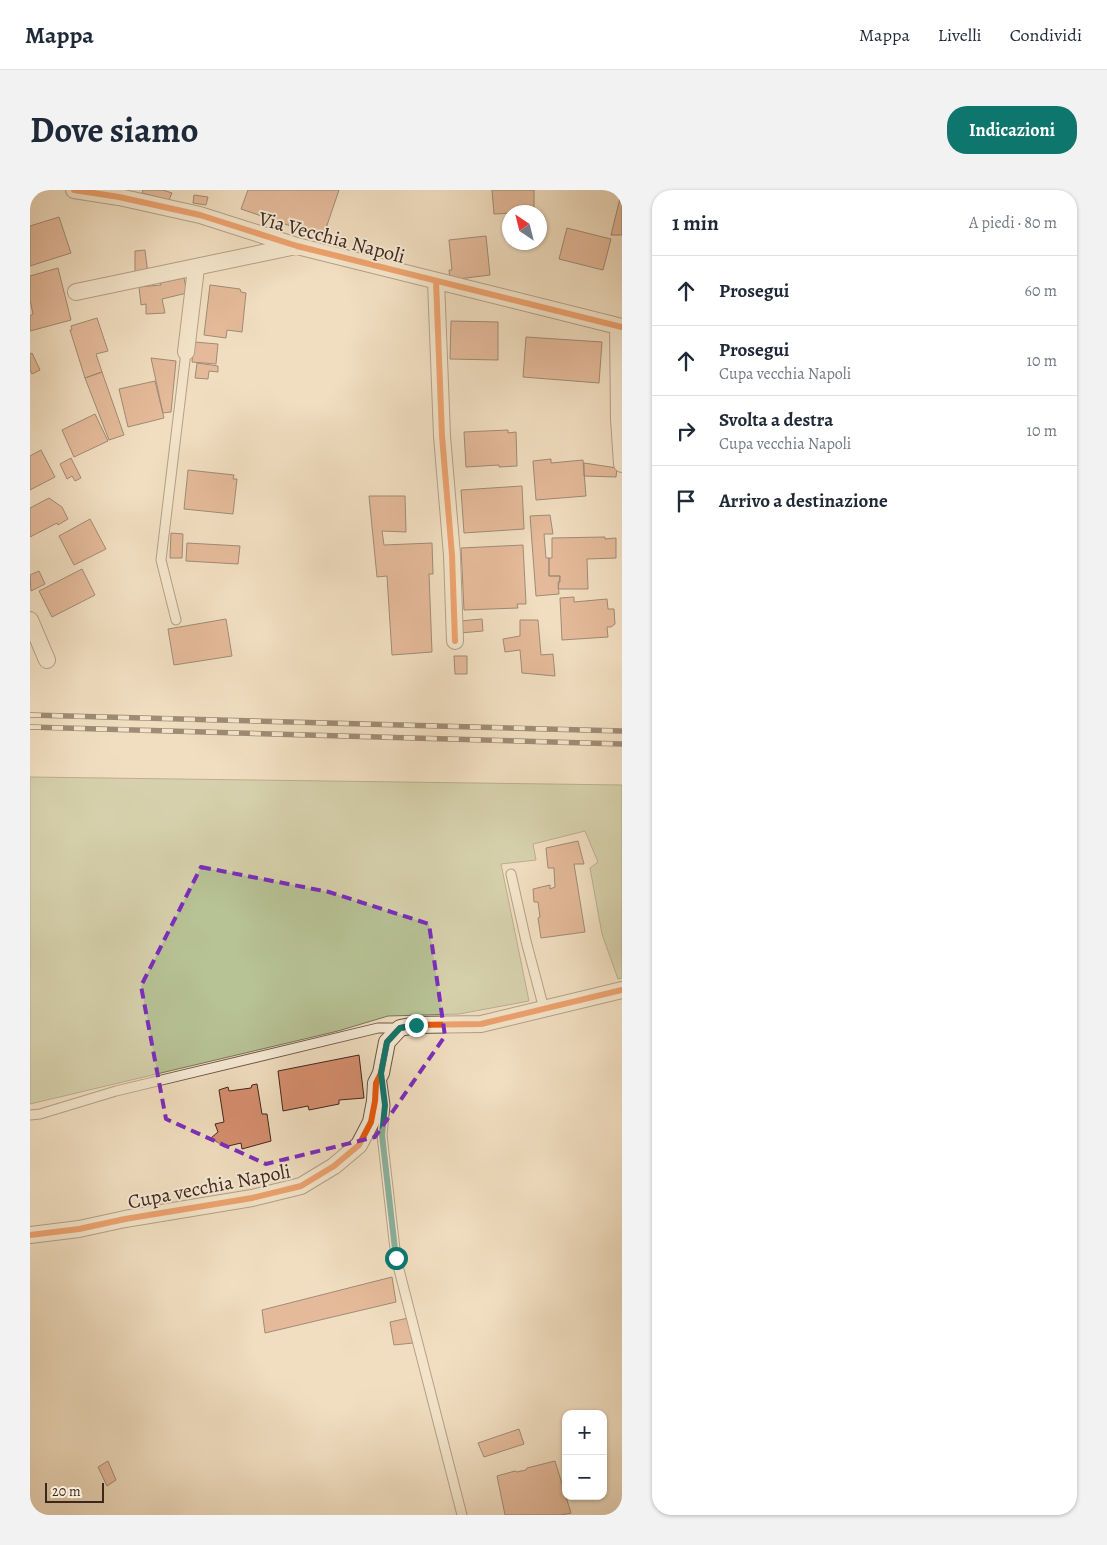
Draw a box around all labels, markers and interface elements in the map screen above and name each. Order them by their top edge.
text: Mappa [25,19,94,51]
text: Mappa [859,23,910,47]
text: Livelli [938,23,982,47]
text: Condividi [1010,23,1082,47]
text: Dove siamo [30,106,199,154]
button: Indicazioni [947,106,1077,154]
street label: Via Vecchia Napoli [255,205,408,270]
north arrow [502,205,547,250]
text: 1 min [672,209,719,237]
text: A piedi · 80 m [969,212,1057,234]
icon: ahead [672,277,700,305]
text: Prosegui [719,278,789,304]
text: 60 m [1025,280,1057,302]
text: Prosegui [719,337,789,363]
icon: ahead [672,347,700,375]
text: 10 m [1027,350,1057,372]
text: Cupa vecchia Napoli [719,363,851,385]
text: Svolta a destra [719,407,833,433]
icon: right [672,417,700,445]
text: 10 m [1027,420,1057,442]
text: Cupa vecchia Napoli [719,433,851,455]
icon: arrive [672,487,700,515]
text: Arrivo a destinazione [719,488,888,514]
route end [405,1014,428,1037]
street label: Cupa vecchia Napoli [125,1157,293,1216]
route start [385,1247,408,1270]
map controls [562,1410,607,1500]
button: + [562,1410,607,1455]
button: − [562,1455,607,1500]
scale bar [45,1480,104,1503]
text: 20 m [52,1482,81,1501]

